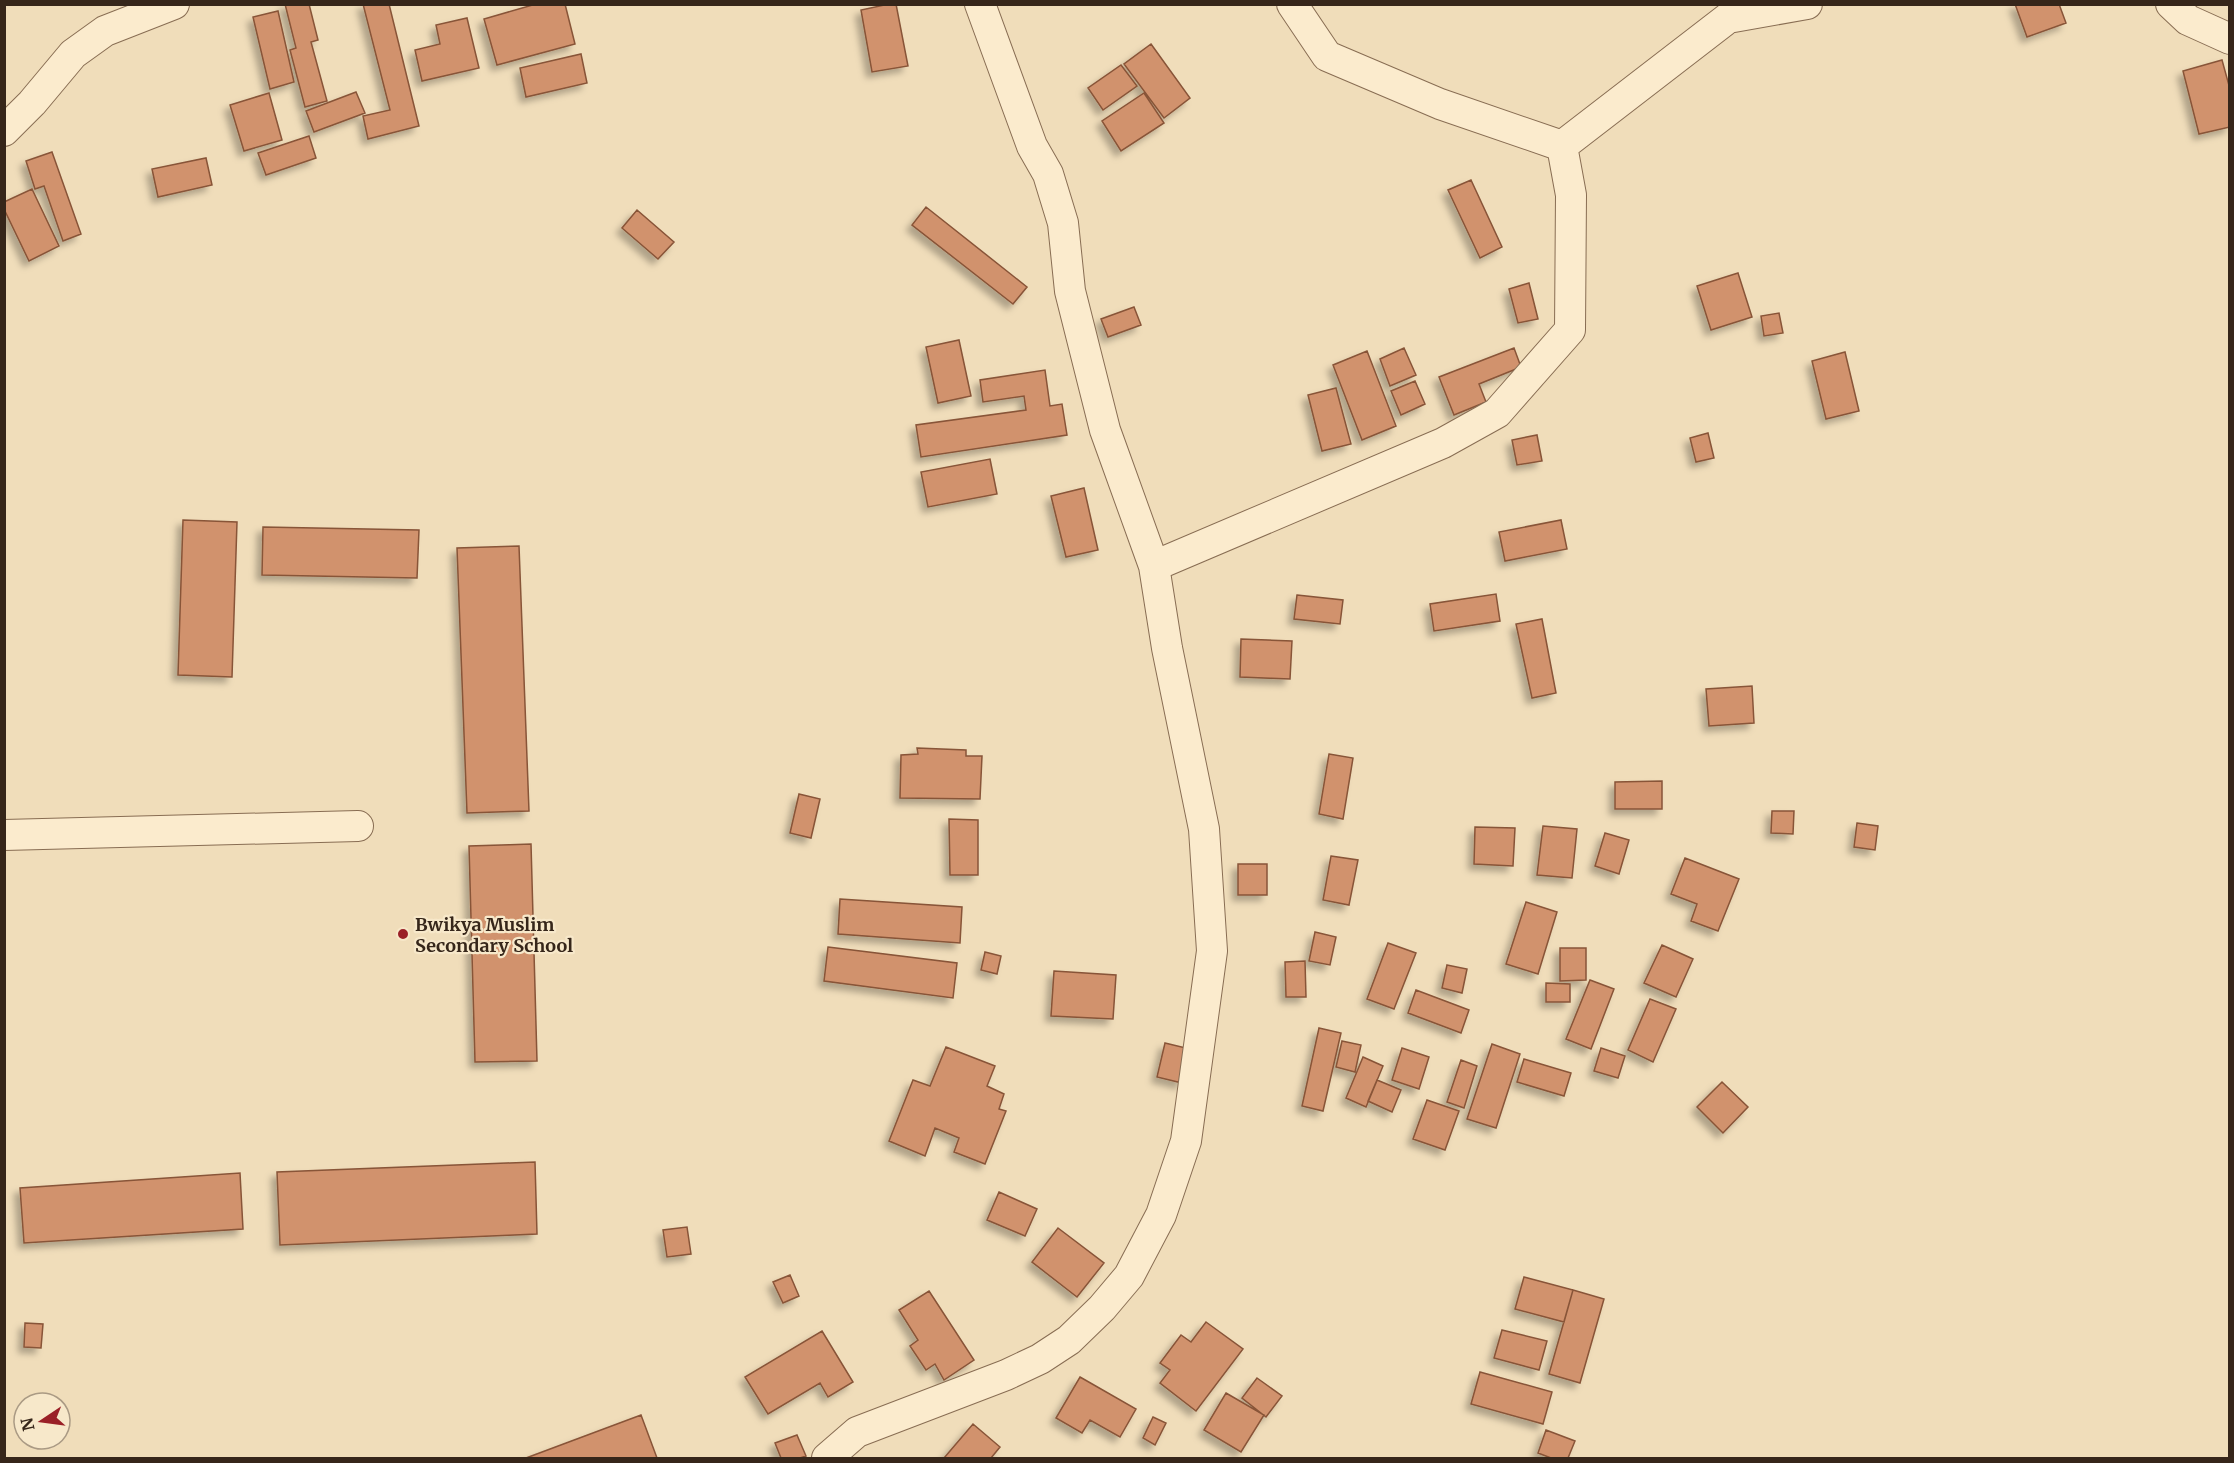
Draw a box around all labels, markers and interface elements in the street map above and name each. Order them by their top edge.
place label: Bwikya Muslim Secondary School [415,913,573,957]
marker: Bwikya Muslim Secondary School [396,927,410,941]
north arrow [12,1391,72,1451]
text: N [16,1416,39,1433]

